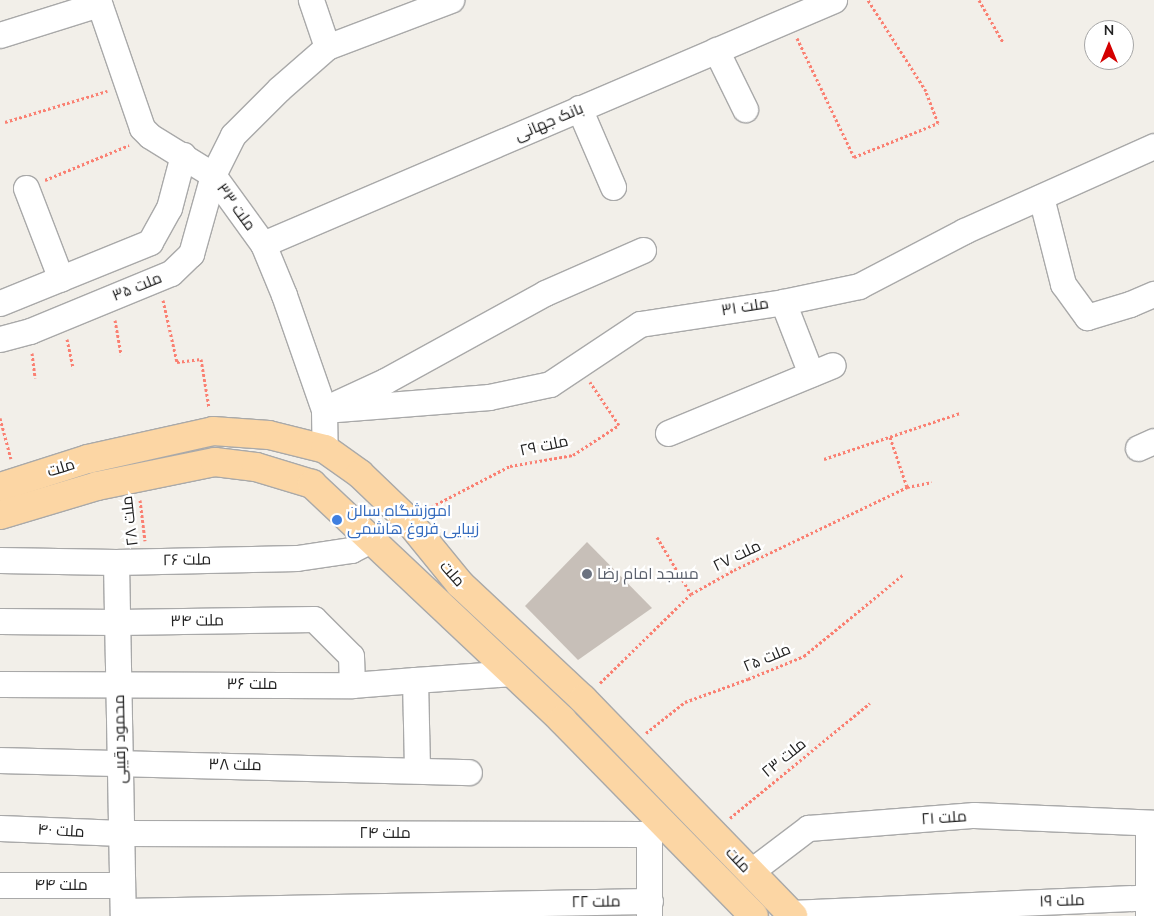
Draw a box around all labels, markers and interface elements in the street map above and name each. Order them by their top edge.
north arrow [1084,20,1134,70]
text: N [1104,21,1114,40]
street label: بانک جهانی [512,99,586,145]
street label: ملت ۳۳ [212,180,260,234]
street label: ملت ۳۵ [109,268,165,306]
street label: ملت ۳۱ [720,294,770,320]
street label: ملت ۲۹ [518,432,570,460]
street label: ملت [45,455,77,481]
street label: ملت ۲۸ [117,495,143,547]
place label: اموزشگاه سالن زیبایی فروغ هاشمی [347,501,479,539]
marker: اموزشگاه سالن زیبایی فروغ هاشمی [331,514,343,526]
street label: ملت ۲۷ [710,536,764,576]
street label: ملت ۲۶ [163,550,211,570]
street label: ملت [435,557,469,591]
place label: مسجد امام رضا [597,564,699,584]
marker: مسجد امام رضا [581,568,593,580]
street label: ملت ۳۴ [170,611,224,631]
street label: ملت ۲۵ [740,639,794,677]
street label: ملت ۳۶ [227,674,277,694]
street label: محمود رقیبی [110,694,130,784]
street label: ملت ۲۳ [758,734,810,782]
street label: ملت ۳۸ [208,755,262,775]
street label: ملت ۲۱ [921,807,967,829]
street label: ملت ۴۰ [37,820,85,842]
street label: ملت ۲۴ [359,823,411,843]
street label: ملت [721,843,755,877]
street label: ملت ۴۴ [34,875,88,895]
street label: ملت ۱۹ [1039,891,1085,911]
street label: ملت ۲۲ [571,892,621,912]

